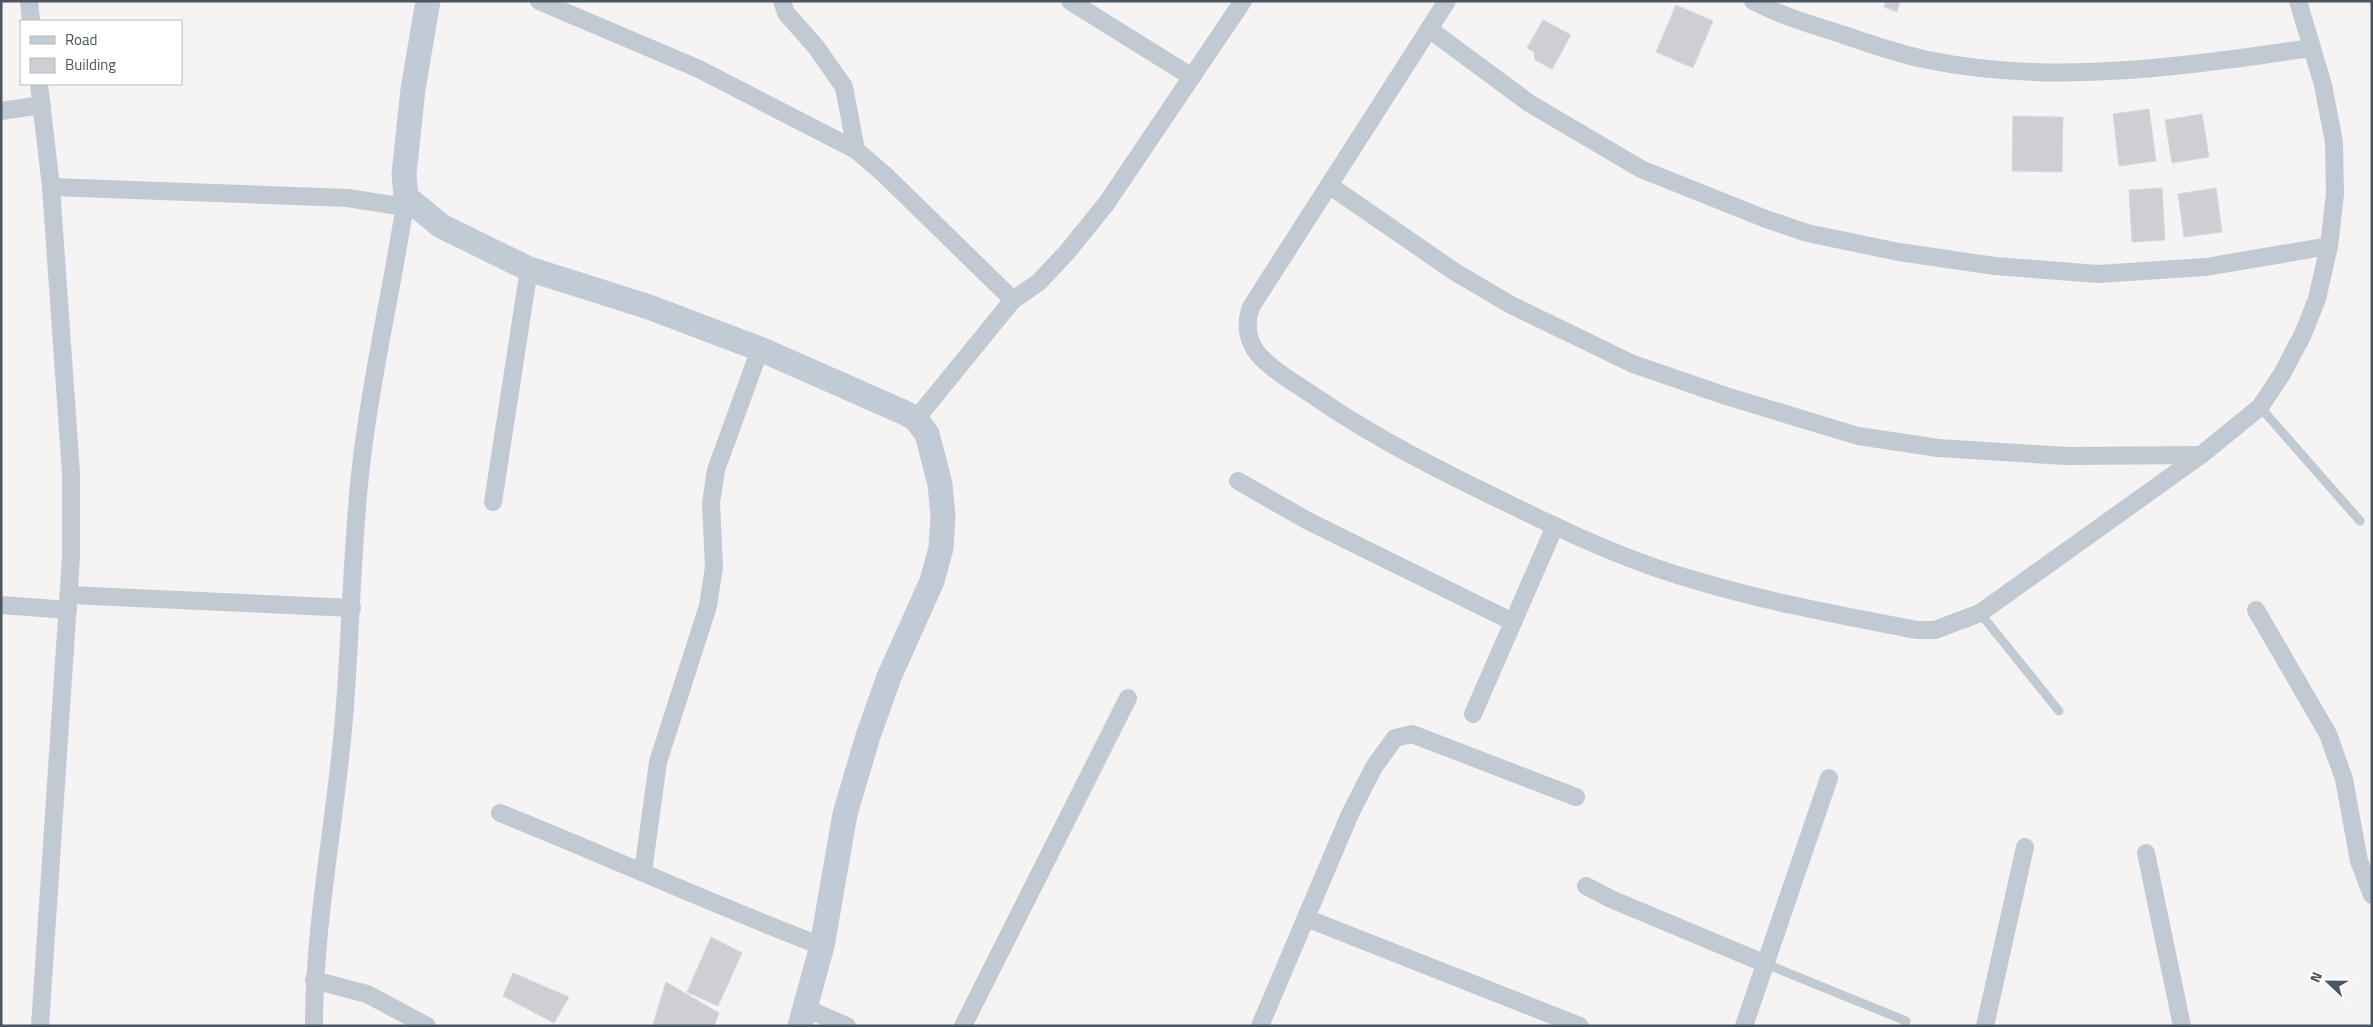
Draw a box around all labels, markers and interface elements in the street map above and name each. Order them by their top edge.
legend [20,20,182,85]
text: Road [65,28,97,51]
text: Building [65,53,116,76]
north arrow [2303,957,2353,1007]
text: N [2304,969,2327,985]

